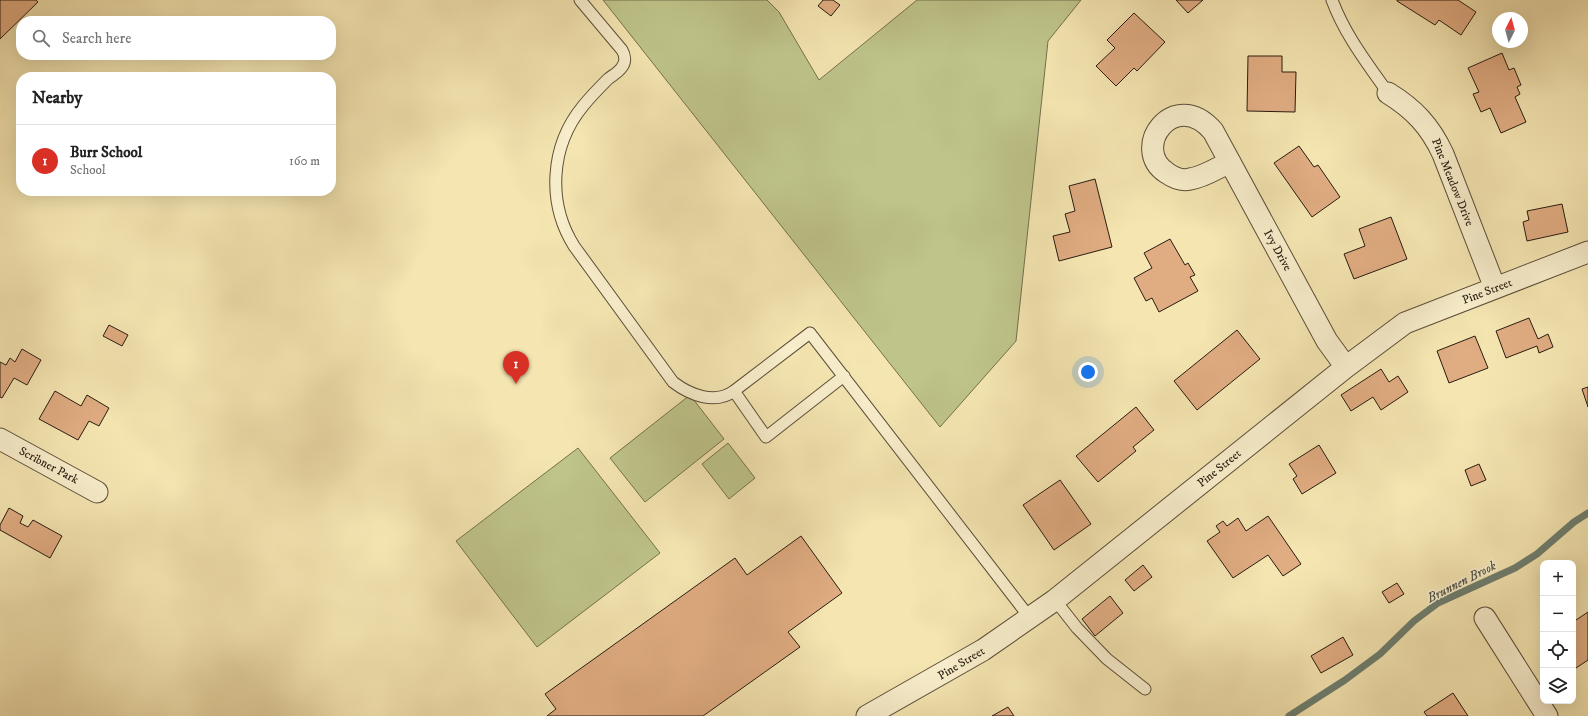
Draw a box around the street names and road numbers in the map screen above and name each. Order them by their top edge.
street label: Pine Meadow Drive [1428,136,1477,228]
street label: Ivy Drive [1260,227,1295,274]
street label: Pine Street [1460,275,1514,308]
street label: Scribner Park [16,443,81,487]
street label: Pine Street [1194,446,1244,491]
street label: Pine Street [935,643,988,683]

